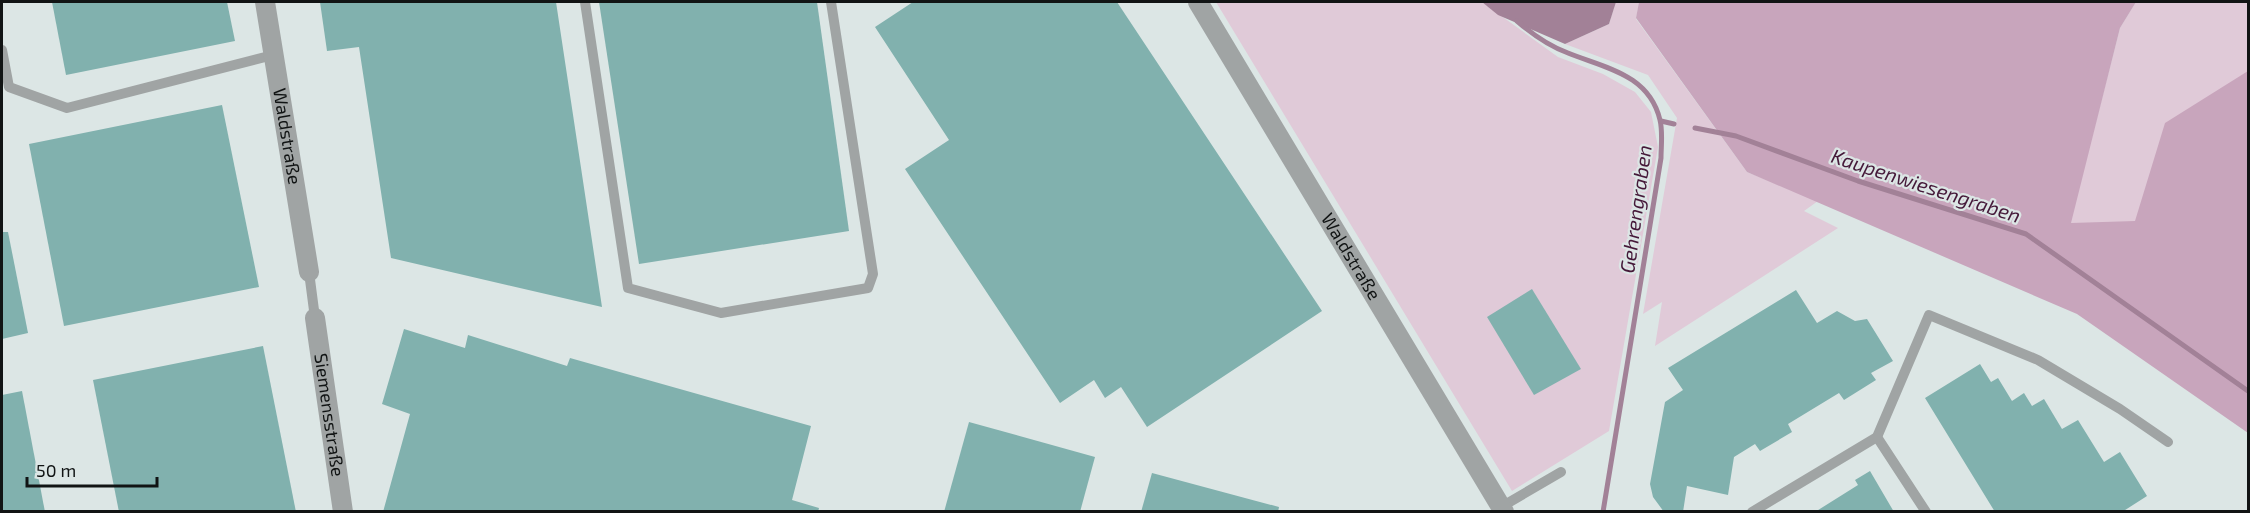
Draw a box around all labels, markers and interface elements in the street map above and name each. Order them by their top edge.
street label: Waldstraße [269,86,307,186]
water label: Gehrengraben [1614,143,1656,275]
water label: Kaupenwiesengraben [1829,143,2024,227]
street label: Waldstraße [1317,209,1386,304]
street label: Siemensstraße [310,352,350,478]
scale bar [27,450,158,488]
text: 50 m [36,459,76,481]

